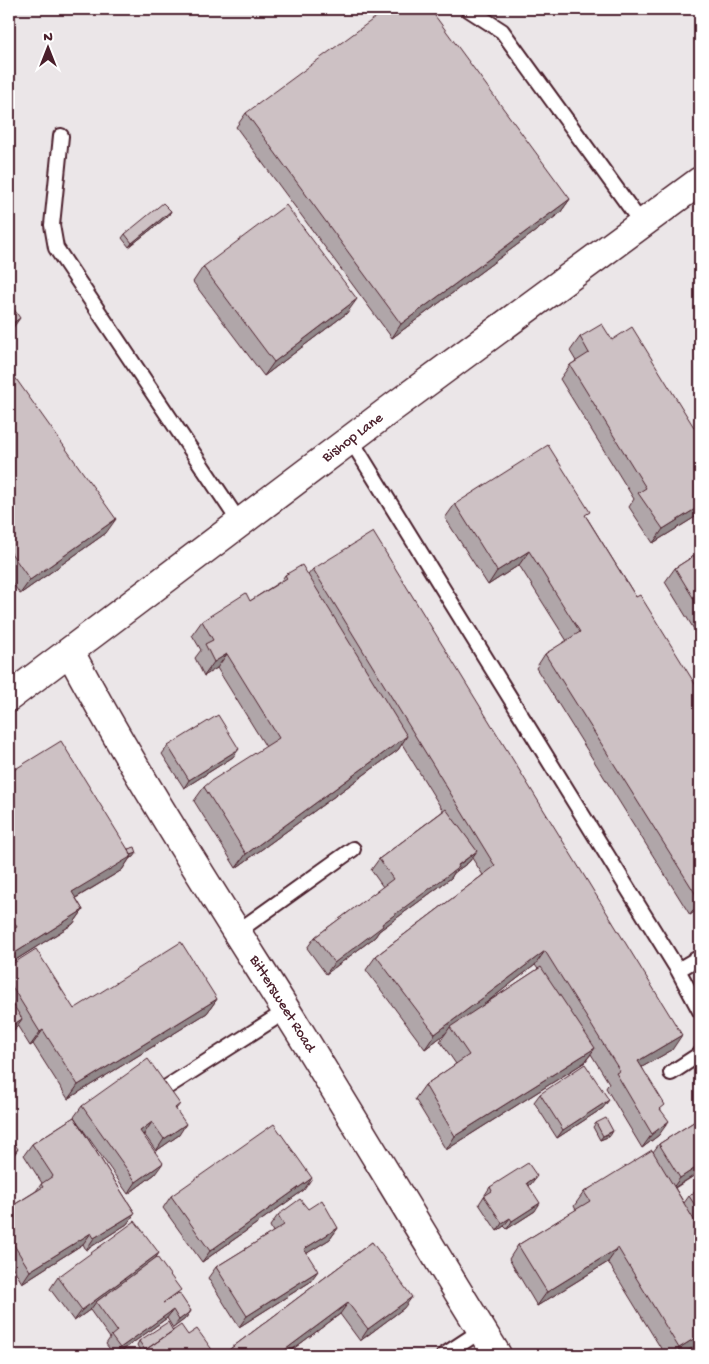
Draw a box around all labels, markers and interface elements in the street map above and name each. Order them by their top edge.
north arrow [22,22,72,72]
text: N [43,29,53,46]
street label: Bishop Lane [318,409,387,467]
street label: Bittersweet Road [244,951,320,1057]

